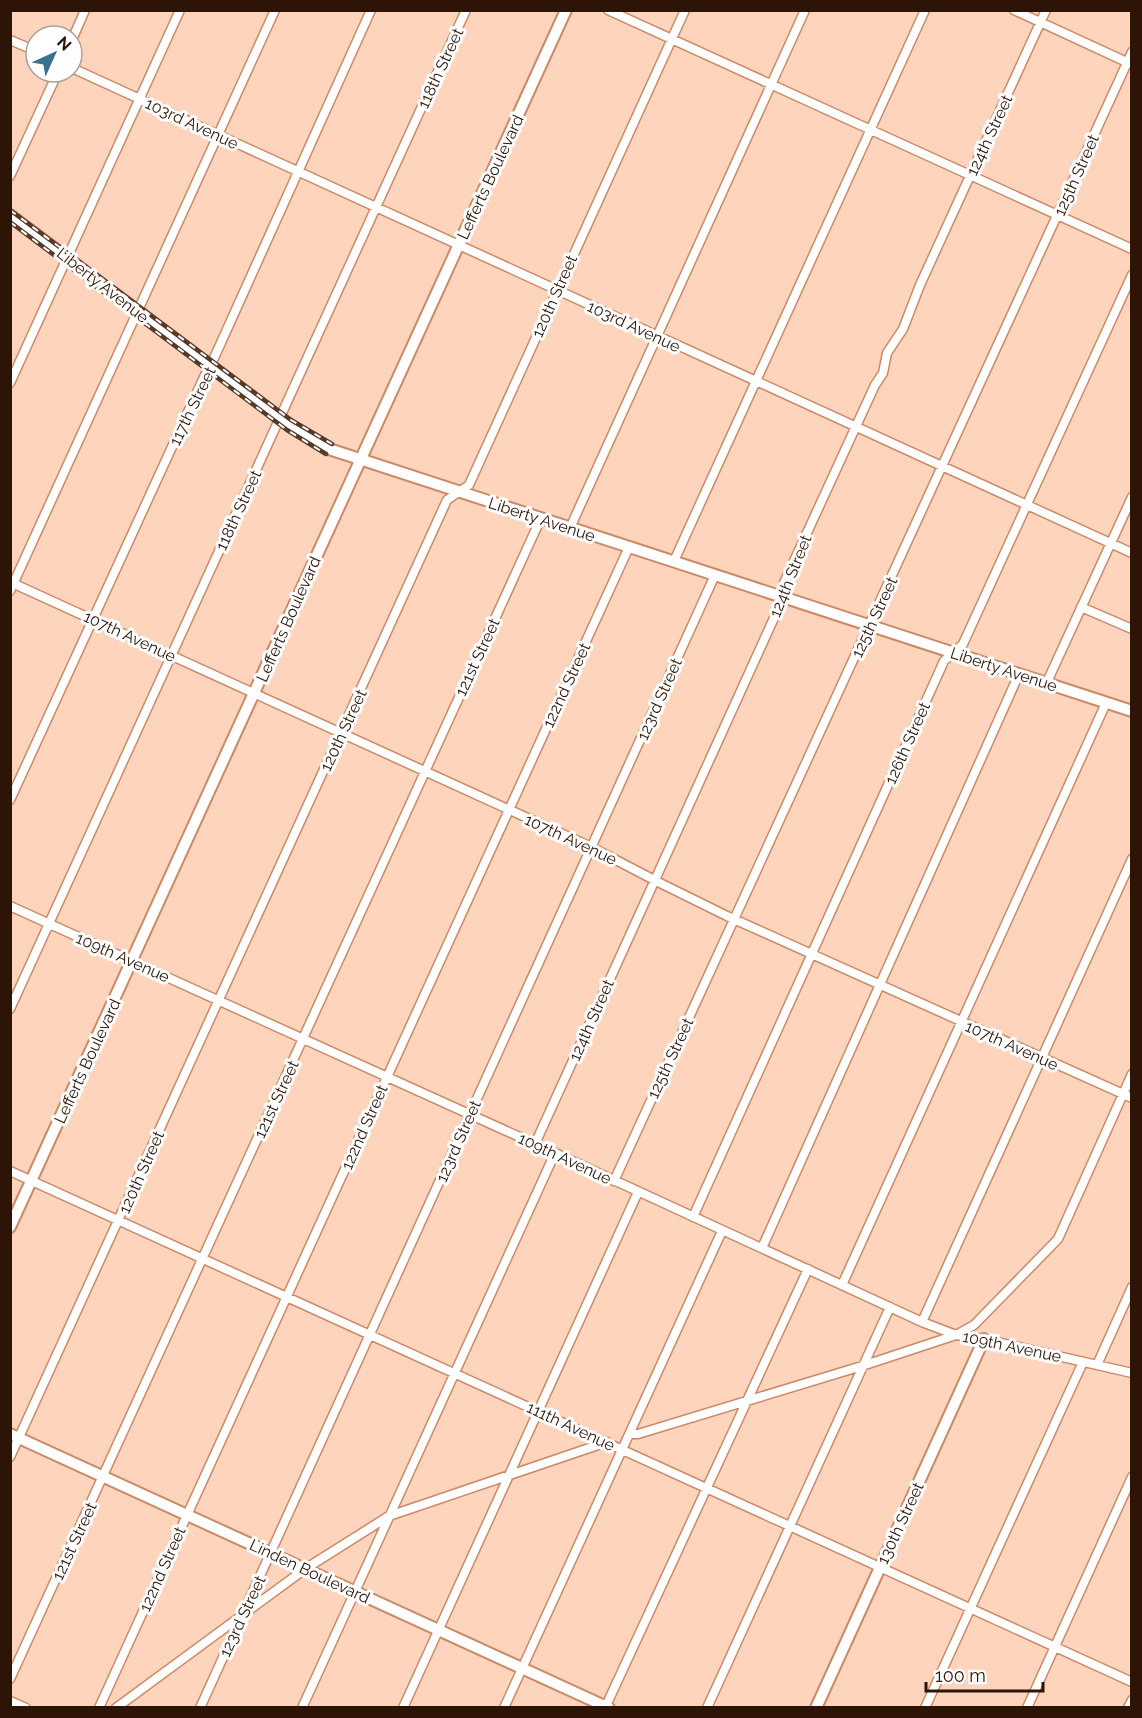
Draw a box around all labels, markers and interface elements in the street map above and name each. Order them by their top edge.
north arrow [24,24,84,84]
street label: 118th Street [414,25,468,111]
text: N [53,33,75,55]
street label: 124th Street [962,91,1017,179]
street label: 103rd Avenue [142,94,241,153]
street label: Lefferts Boulevard [453,112,528,243]
street label: 125th Street [1050,131,1103,219]
street label: Liberty Avenue [53,244,152,327]
street label: 120th Street [528,252,581,340]
street label: 103rd Avenue [584,297,683,356]
street label: 117th Street [165,363,220,449]
street label: 118th Street [212,467,266,553]
street label: Liberty Avenue [486,493,598,546]
street label: 124th Street [765,532,816,620]
street label: Lefferts Boulevard [252,554,325,685]
street label: 125th Street [847,573,902,661]
street label: 107th Avenue [81,607,179,666]
street label: 121st Street [451,615,504,699]
street label: 122nd Street [539,639,595,731]
street label: Liberty Avenue [948,643,1060,696]
street label: 123rd Street [633,655,686,743]
street label: 120th Street [316,686,371,774]
street label: 126th Street [881,699,934,787]
street label: 107th Avenue [522,810,620,869]
street label: 109th Avenue [73,928,173,987]
street label: 124th Street [565,976,618,1064]
street label: Lefferts Boulevard [50,996,125,1127]
street label: 125th Street [643,1014,698,1102]
street label: 107th Avenue [962,1017,1061,1074]
street label: 121st Street [250,1057,303,1141]
street label: 122nd Street [337,1081,392,1173]
street label: 123rd Street [432,1097,485,1185]
street label: 120th Street [115,1128,168,1216]
street label: 109th Avenue [515,1129,614,1188]
street label: 109th Avenue [961,1327,1063,1366]
street label: 111th Avenue [524,1398,618,1455]
street label: 130th Street [873,1479,928,1567]
street label: 121st Street [48,1499,101,1583]
street label: 122nd Street [135,1523,190,1615]
street label: Linden Boulevard [247,1535,373,1608]
street label: 123rd Street [215,1572,270,1660]
scale bar [926,1655,1043,1693]
text: 100 m [935,1665,986,1686]

